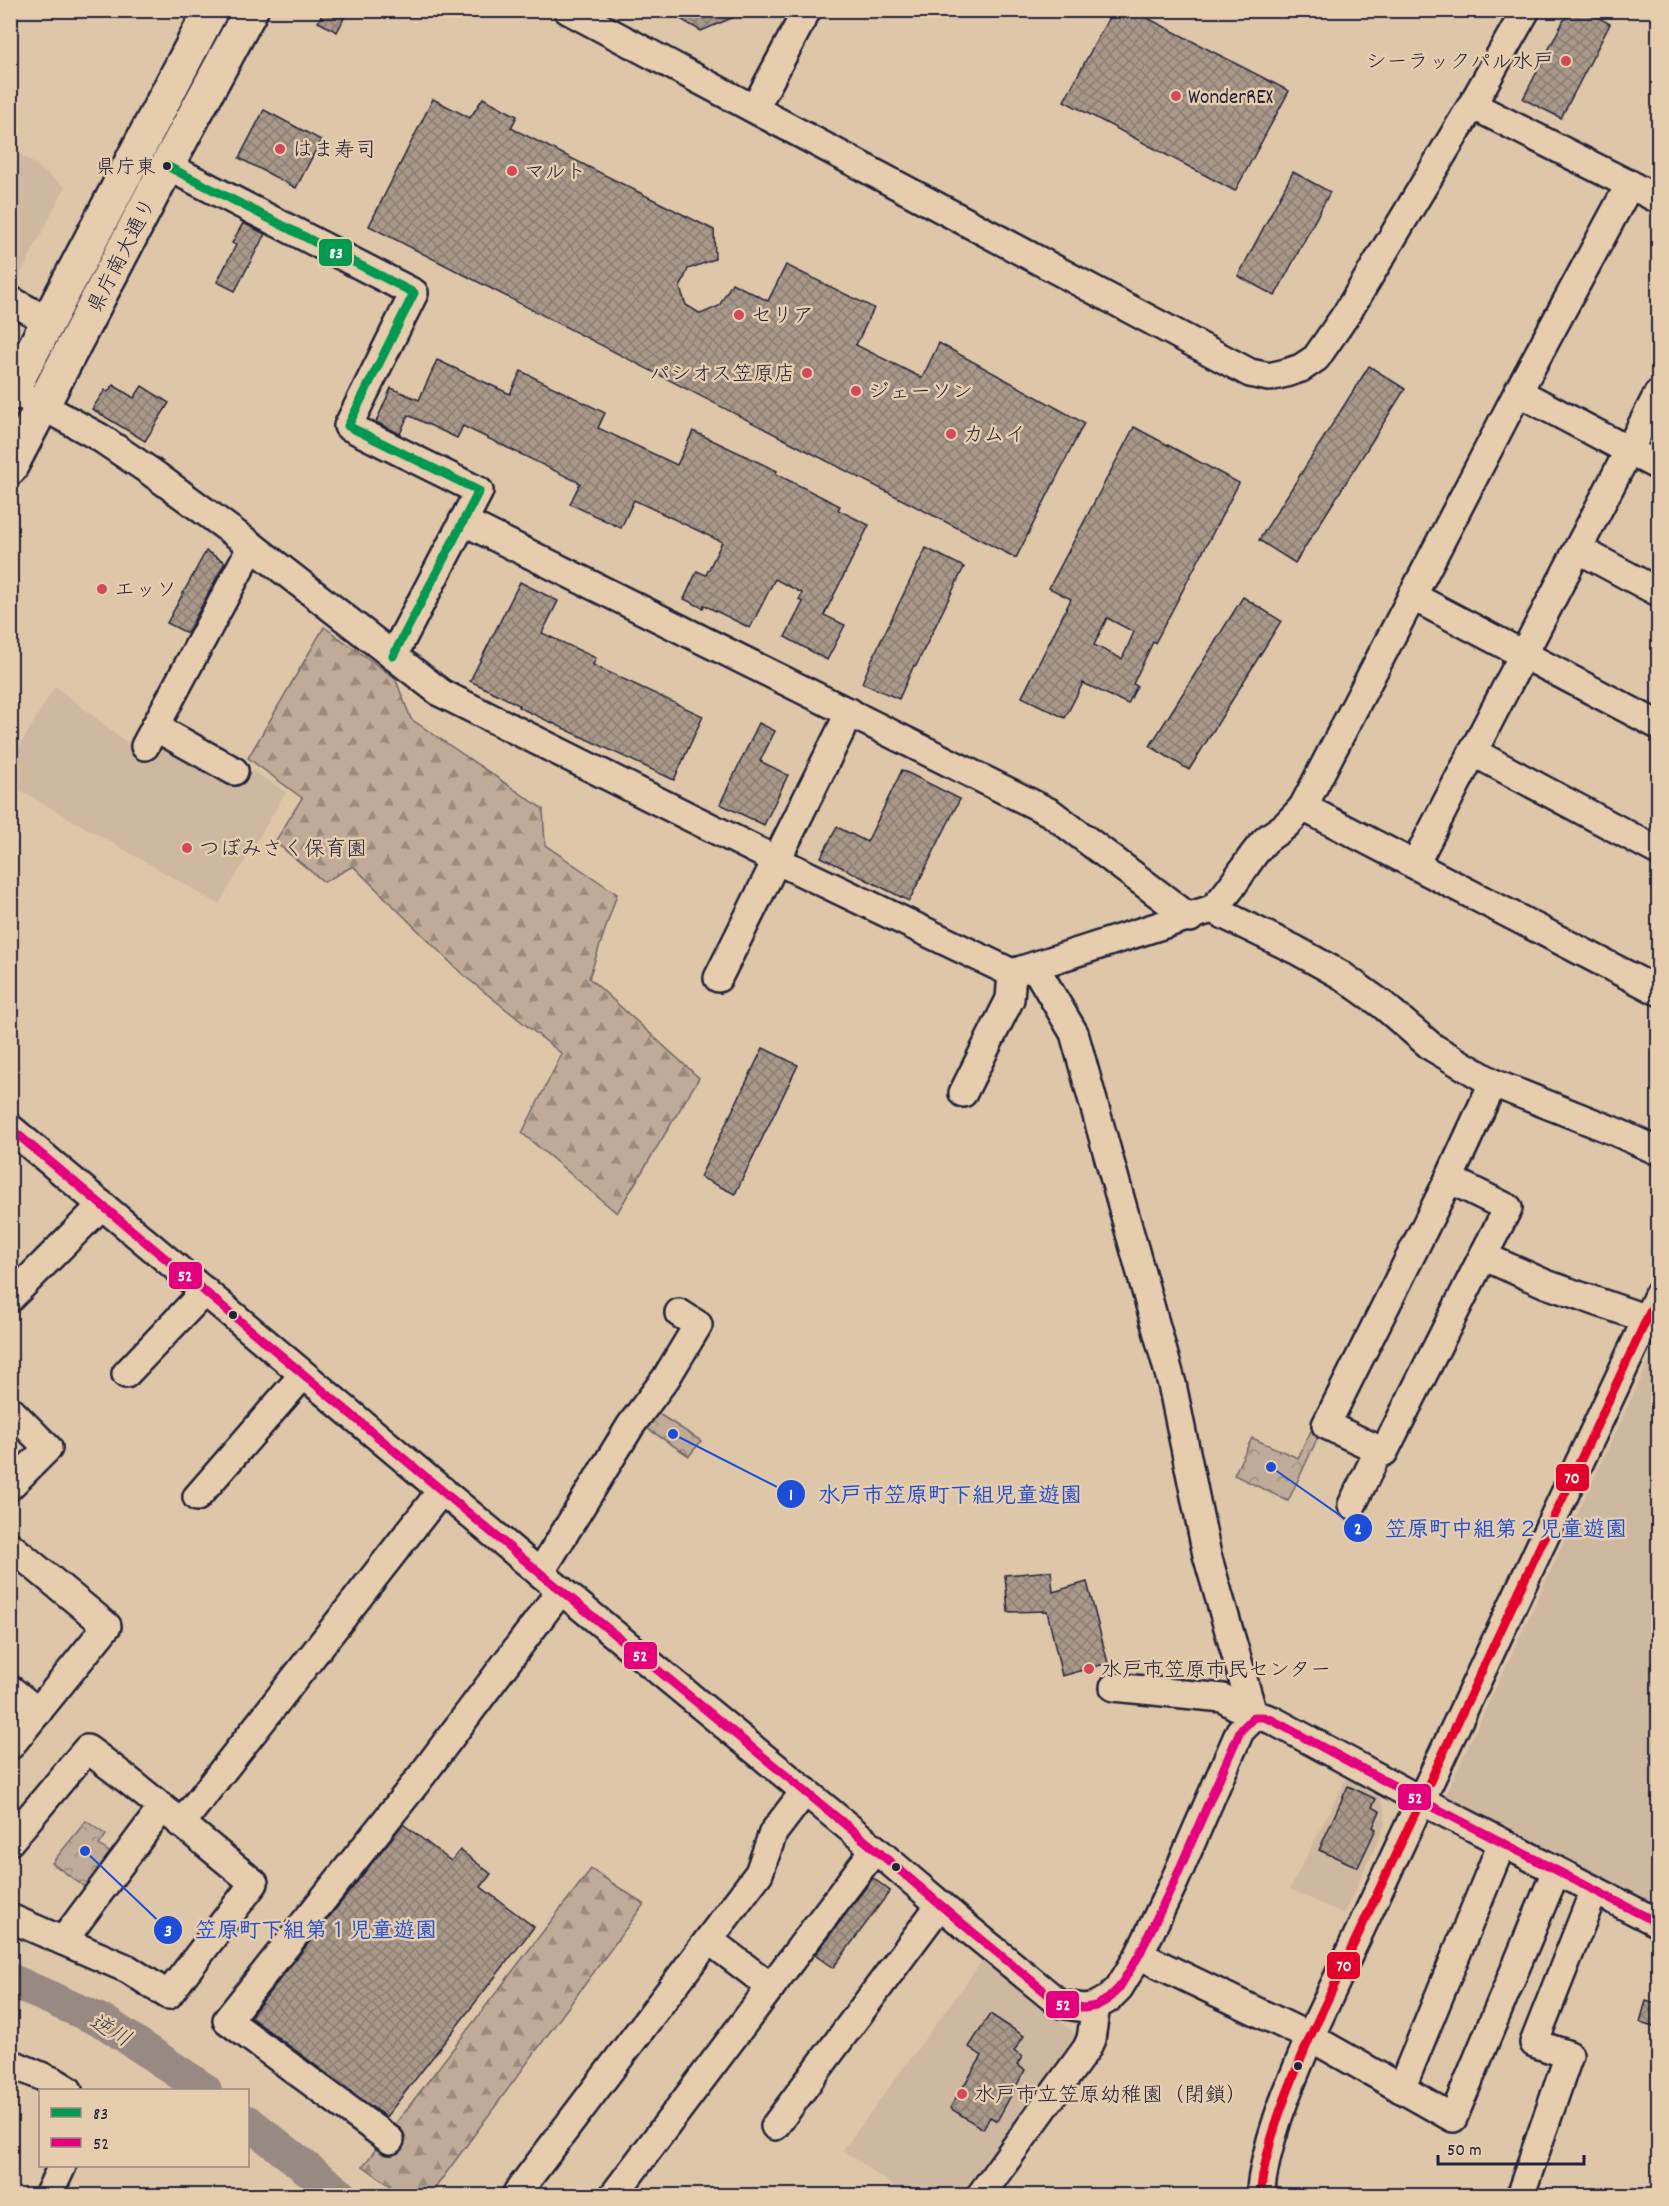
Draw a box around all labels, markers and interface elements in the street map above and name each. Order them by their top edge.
place label: シーラックパル水戸 [1365,49,1554,79]
marker: シーラックパル水戸 [1559,54,1573,68]
place label: WonderREX [1188,84,1273,114]
marker: WonderREX [1169,89,1183,103]
place label: はま寿司 [292,137,376,167]
marker: はま寿司 [273,142,287,156]
place label: 県庁東 [96,155,156,183]
place label: マルト [524,159,587,189]
marker: 県庁東 [161,160,173,172]
marker: マルト [505,164,519,178]
street label: 県庁南大通り [82,193,166,319]
line badge: 83 [318,238,353,267]
text: 83 [329,243,343,266]
place label: セリア [751,303,814,333]
marker: セリア [732,308,746,322]
place label: パシオス笠原店 [649,361,795,391]
marker: パシオス笠原店 [800,366,814,380]
place label: ジェーソン [868,379,973,409]
marker: ジェーソン [849,384,863,398]
place label: カムイ [963,422,1026,452]
marker: カムイ [944,427,958,441]
place label: エッソ [114,577,177,607]
marker: エッソ [95,582,109,596]
place label: つぼみさく保育園 [199,836,367,866]
marker: つぼみさく保育園 [180,841,194,855]
line badge: 52 [168,1261,203,1290]
text: 52 [178,1266,192,1289]
unlabelled marker [227,1309,239,1321]
line badge: 70 [1555,1463,1590,1492]
text: 70 [1565,1468,1579,1491]
callout: 水戸市笠原町下組児童遊園 [776,1474,1094,1514]
text: 水戸市笠原町下組児童遊園 [818,1482,1082,1513]
text: 1 [789,1484,793,1509]
callout: 笠原町中組第２児童遊園 [1343,1508,1639,1548]
text: 笠原町中組第２児童遊園 [1385,1516,1627,1547]
text: 2 [1354,1518,1362,1543]
line badge: 52 [623,1641,658,1670]
text: 52 [633,1646,647,1669]
place label: 水戸市笠原市民センター [1101,1657,1331,1687]
marker: 水戸市笠原市民センター [1082,1662,1096,1676]
line badge: 52 [1397,1783,1432,1811]
text: 52 [1408,1788,1422,1811]
unlabelled marker [890,1861,902,1873]
callout: 笠原町下組第１児童遊園 [153,1910,449,1950]
text: 笠原町下組第１児童遊園 [195,1917,437,1948]
text: 3 [164,1920,172,1945]
line badge: 70 [1326,1951,1361,1980]
text: 70 [1337,1956,1351,1979]
line badge: 52 [1045,1990,1080,2019]
text: 52 [1056,1995,1070,2018]
water label: 逆川 [82,2008,136,2056]
unlabelled marker [1292,2060,1304,2072]
place label: 水戸市立笠原幼稚園（閉鎖） [974,2082,1247,2112]
marker: 水戸市立笠原幼稚園（閉鎖） [955,2087,969,2101]
legend [39,2089,249,2167]
text: 83 [93,2103,108,2128]
scale bar [1438,2128,1584,2166]
text: 52 [93,2133,109,2158]
text: 50 m [1447,2139,1482,2164]

